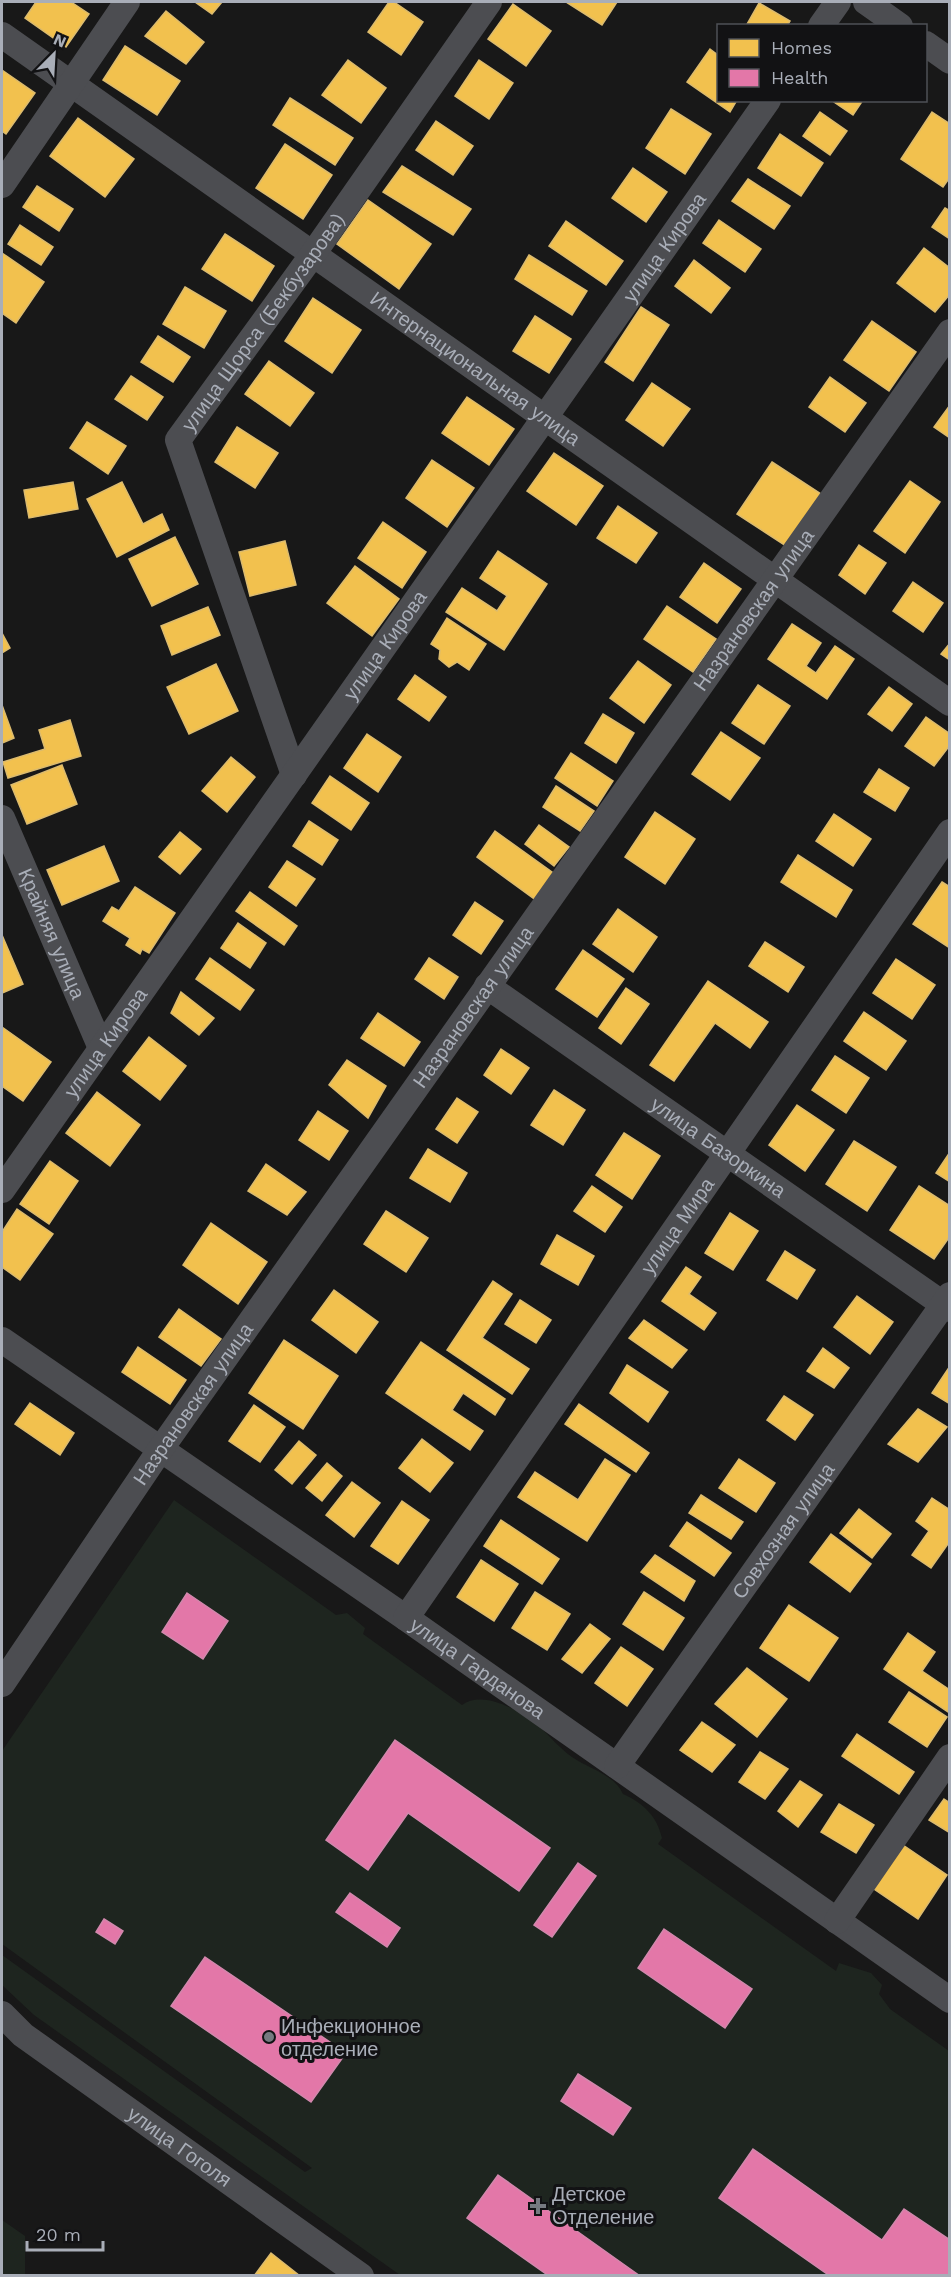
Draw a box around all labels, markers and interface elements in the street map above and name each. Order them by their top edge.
north arrow [24,24,84,84]
legend [717,24,927,102]
text: N [51,30,69,52]
text: Homes [771,37,832,58]
text: Health [771,67,828,88]
street label: улица Кирова [618,187,712,307]
street label: улица Щорса (Бекбузарова) [176,208,350,436]
street label: Интернациональная улица [366,286,586,451]
street label: Назрановская улица [688,524,819,695]
street label: улица Кирова [338,585,432,705]
street label: Крайняя улица [13,865,91,1003]
street label: Назрановская улица [408,921,539,1092]
street label: улица Кирова [59,983,153,1102]
street label: улица Базоркина [646,1092,791,1203]
street label: улица Мира [636,1172,720,1279]
street label: Назрановская улица [128,1318,259,1489]
street label: Совхозная улица [727,1458,840,1603]
street label: улица Гарданова [405,1613,551,1725]
place label: Инфекционное отделение [281,2014,421,2061]
marker: Инфекционное отделение [262,2030,276,2044]
street label: улица Гоголя [123,2101,236,2192]
place label: Детское Отделение [552,2182,654,2229]
marker: Детское Отделение [529,2197,547,2215]
scale bar [27,2214,104,2252]
text: 20 m [36,2224,81,2245]

